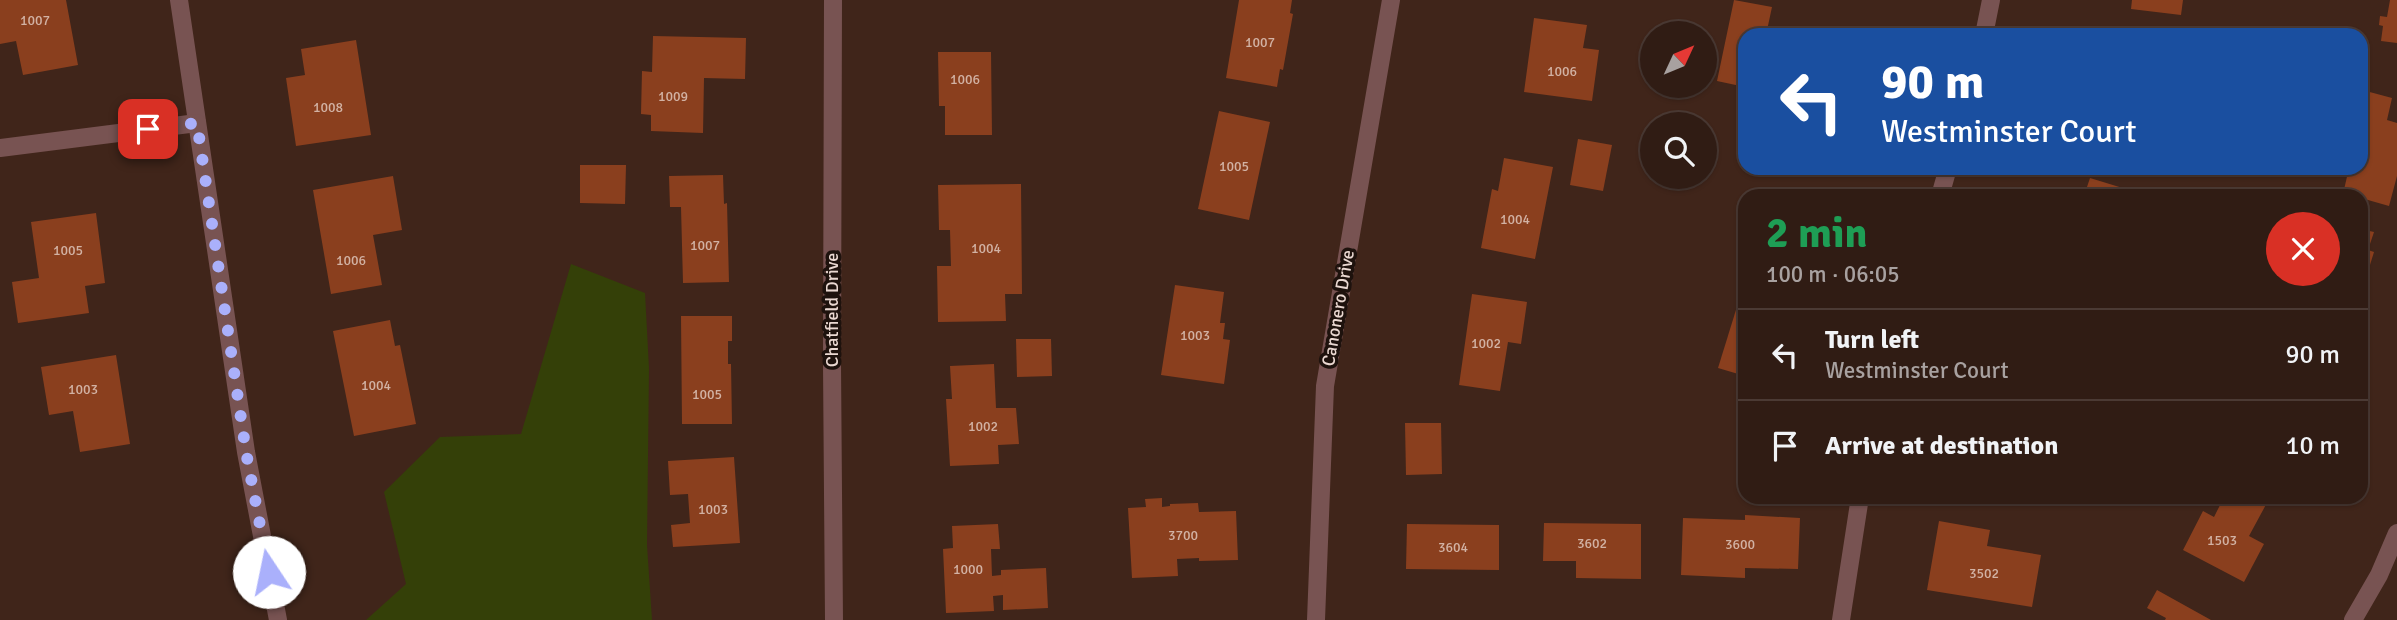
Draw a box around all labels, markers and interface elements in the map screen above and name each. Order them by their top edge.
house number: 1007 [20,12,50,29]
north arrow [1640,21,1717,98]
map controls [1640,21,1717,189]
house number: 1007 [1245,34,1275,51]
text: 90 m [1881,52,1984,112]
icon: left [1766,56,1857,147]
house number: 1006 [1547,63,1577,80]
house number: 1006 [950,71,980,88]
house number: 1009 [658,88,688,105]
pin [118,99,178,159]
house number: 1008 [313,99,343,116]
icon: arrive [129,110,167,148]
button: search [1640,112,1717,189]
text: Westminster Court [1881,112,2136,151]
house number: 1005 [1219,158,1249,175]
text: 2 min [1766,208,1867,259]
house number: 1004 [1500,211,1531,228]
button: close [2266,212,2340,286]
house number: 1007 [690,237,720,254]
house number: 1004 [971,240,1002,257]
house number: 1005 [53,242,83,259]
street label: Canonero Drive [1317,248,1359,368]
house number: 1006 [336,252,366,269]
street label: Chatfield Drive [821,253,843,367]
text: 100 m · 06:05 [1766,260,1900,289]
text: Turn left [1825,324,1919,356]
house number: 1003 [1180,327,1210,344]
house number: 1002 [1471,335,1501,352]
icon: left [1766,336,1804,374]
text: 90 m [2285,339,2340,371]
text: Westminster Court [1825,356,2009,385]
house number: 1004 [361,377,392,394]
house number: 1003 [68,381,98,398]
house number: 1005 [692,386,722,403]
house number: 1002 [968,418,998,435]
icon: arrive [1766,427,1804,465]
text: Arrive at destination [1825,430,2058,462]
text: 10 m [2285,430,2340,462]
house number: 1003 [698,501,728,518]
house number: 3700 [1168,527,1198,544]
house number: 1503 [2207,532,2237,549]
position arrow [232,535,306,609]
house number: 3602 [1577,535,1607,552]
house number: 3600 [1725,536,1755,553]
house number: 3604 [1438,539,1469,556]
house number: 1000 [953,561,983,578]
house number: 3502 [1969,565,1999,582]

